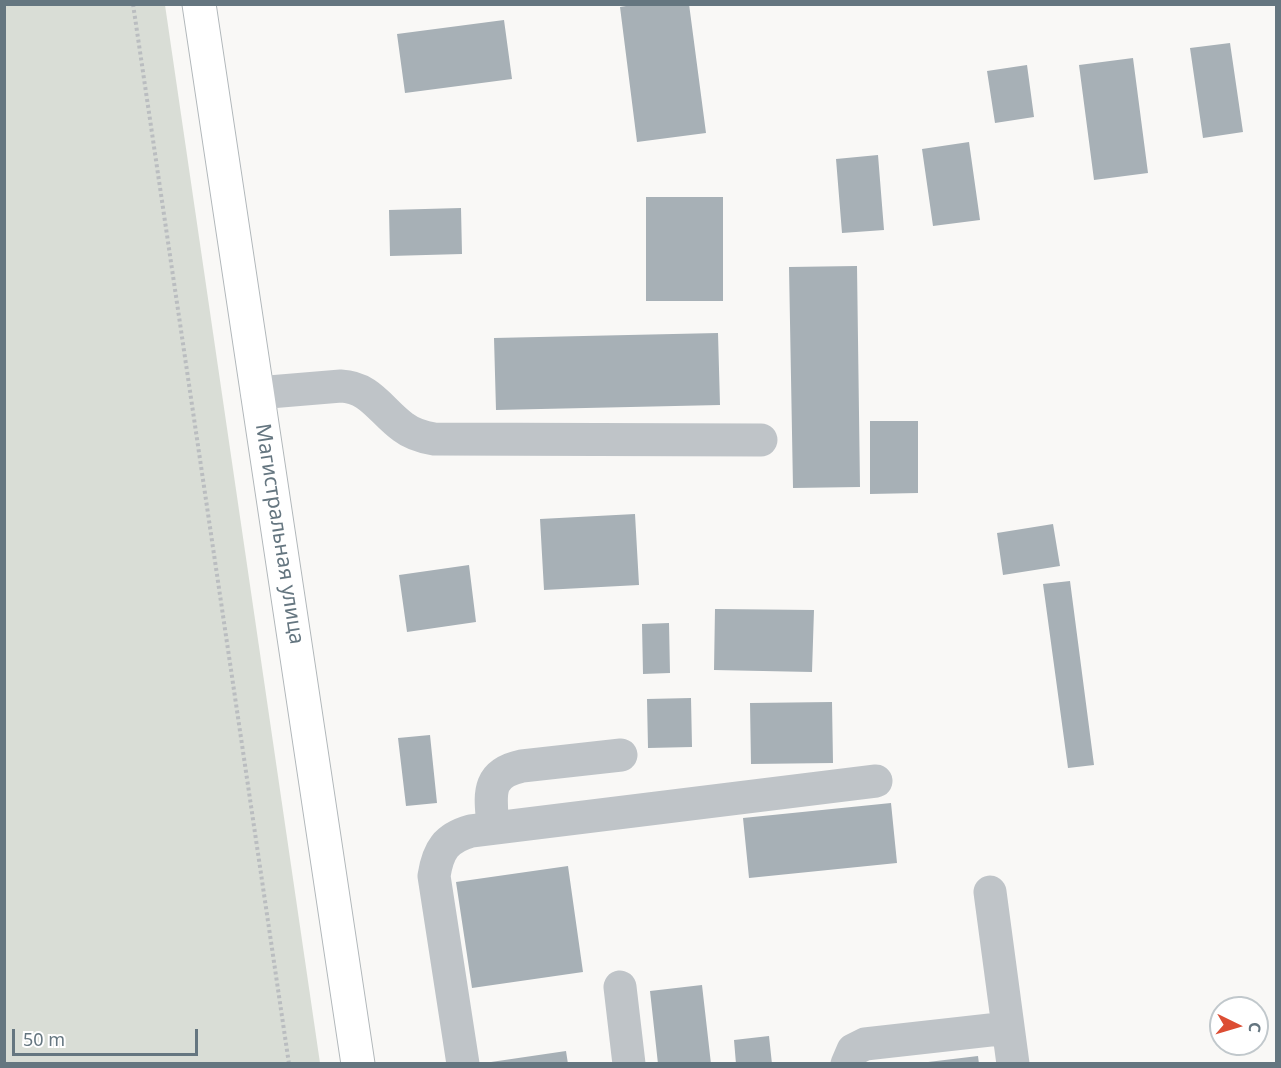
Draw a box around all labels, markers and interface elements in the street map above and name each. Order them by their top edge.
street label: Магистральная улица [249,422,309,646]
north arrow [1209,996,1269,1056]
scale bar [15,1017,201,1055]
text: С [1244,1021,1266,1033]
text: 50 m [23,1027,65,1051]

